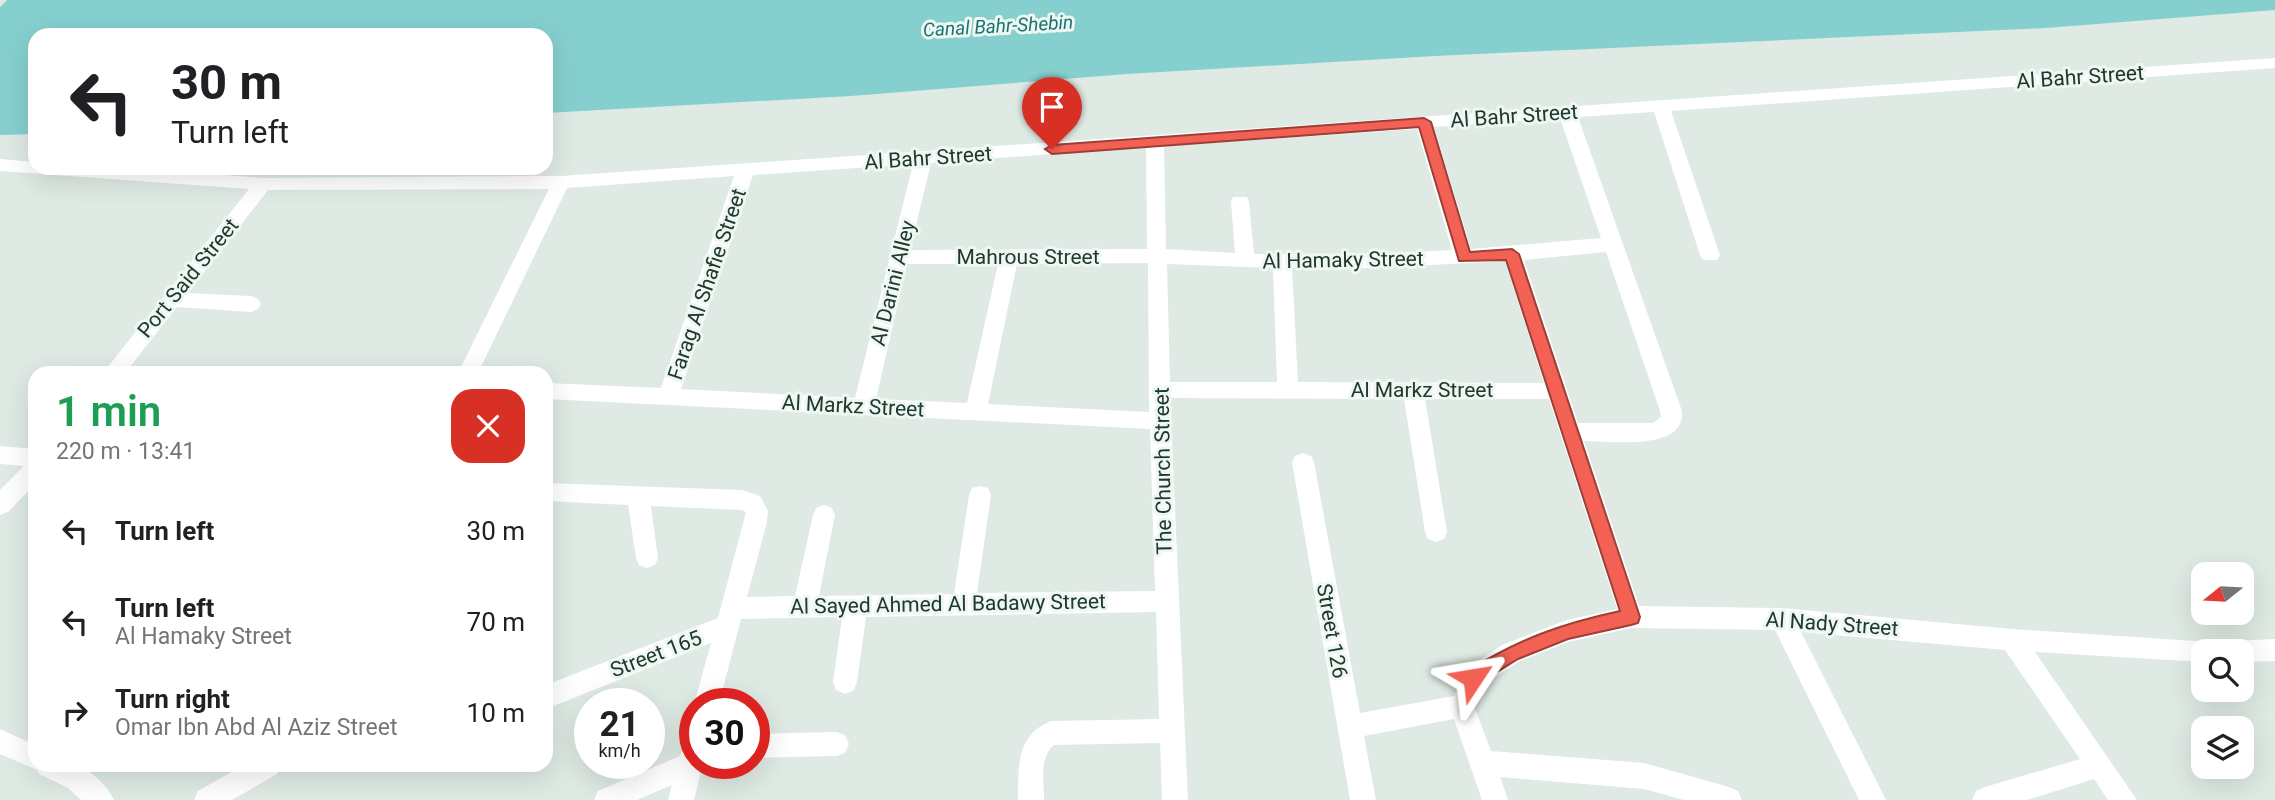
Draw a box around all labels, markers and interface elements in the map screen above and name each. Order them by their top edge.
water label: Canal Bahr-Shebin [922,11,1074,41]
text: 30 m [171,54,282,111]
icon: left [56,56,147,147]
street label: Al Bahr Street [2015,61,2145,93]
pin [1022,77,1082,149]
icon: arrive [1033,88,1071,126]
street label: Al Bahr Street [1449,100,1579,132]
text: Turn left [171,113,289,151]
street label: Al Bahr Street [863,142,993,174]
street label: Farag Al Shafie Street [663,185,751,383]
street label: Port Said Street [133,214,243,342]
street label: Al Darini Alley [866,218,920,348]
street label: Mahrous Street [956,245,1100,269]
street label: Al Hamaky Street [1262,247,1424,273]
street label: Al Markz Street [1351,378,1493,402]
text: 1 min [56,387,161,436]
street label: The Church Street [1150,387,1176,555]
button: close [451,389,525,463]
street label: Al Markz Street [781,390,925,422]
text: 220 m · 13:41 [56,438,195,465]
icon: left [56,512,94,550]
text: Turn left [115,516,214,546]
text: 30 m [467,516,525,546]
north arrow [2191,562,2254,625]
map controls [2191,562,2254,779]
street label: Street 126 [1312,582,1352,680]
street label: Al Sayed Ahmed Al Badawy Street [790,589,1106,619]
text: Turn left [115,593,214,623]
icon: left [56,603,94,641]
text: 70 m [467,607,525,637]
street label: Al Nady Street [1765,607,1899,641]
text: Al Hamaky Street [115,623,292,650]
street label: Street 165 [607,626,705,682]
button: search [2191,639,2254,702]
position arrow [1436,641,1510,715]
text: Turn right [115,684,230,714]
speed limit sign: 30 [679,688,770,779]
icon: right [56,694,94,732]
text: 10 m [467,698,525,728]
text: 21 [599,704,640,745]
text: Omar Ibn Abd Al Aziz Street [115,714,397,741]
button: layers [2191,716,2254,779]
text: km/h [598,740,641,761]

